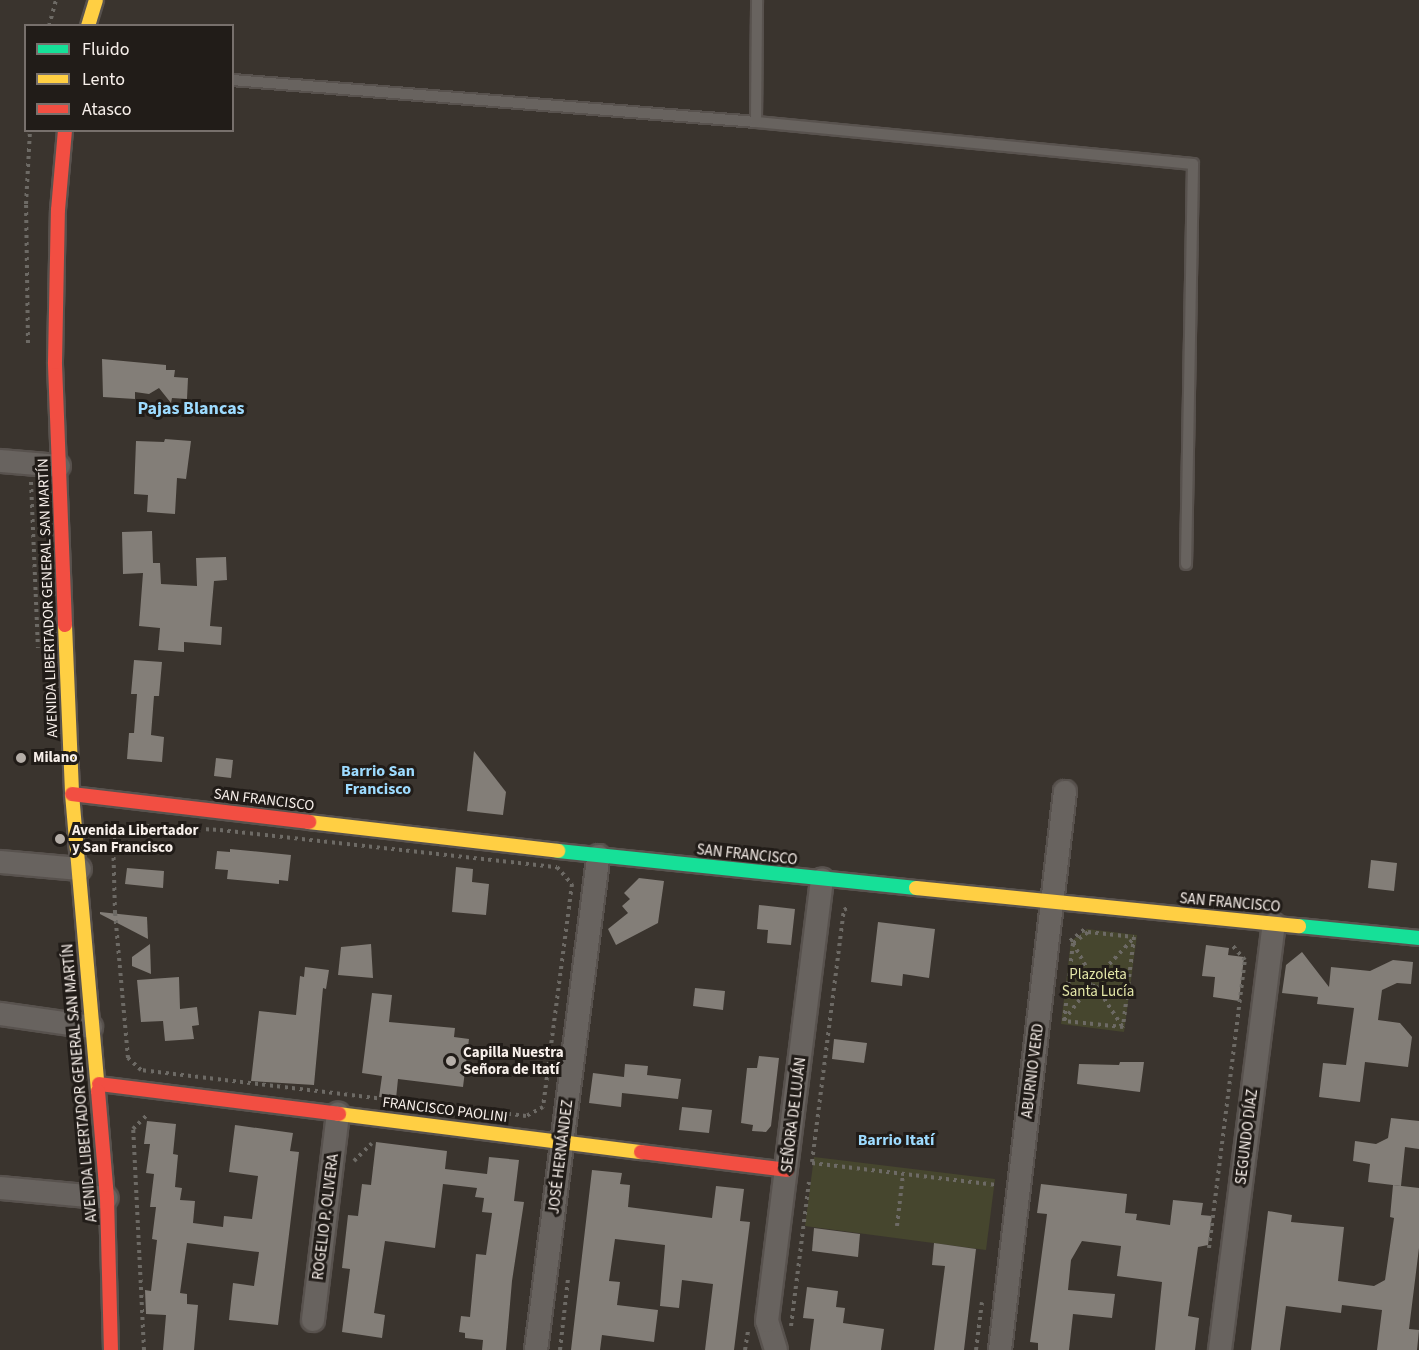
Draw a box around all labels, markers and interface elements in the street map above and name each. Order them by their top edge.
legend [24,24,234,132]
text: Fluido [82,37,129,62]
text: Lento [82,67,125,92]
text: Atasco [82,97,131,122]
district label: Pajas Blancas [137,398,245,420]
street label: AVENIDA LIBERTADOR GENERAL SAN MARTÍN [34,458,62,738]
place label: Milano [33,749,78,767]
marker: Milano [14,751,28,765]
district label: Barrio San Francisco [341,761,415,799]
street label: SAN FRANCISCO [213,785,315,815]
place label: Avenida Libertador y San Francisco [72,821,199,856]
marker: Avenida Libertador y San Francisco [53,832,67,846]
street label: SAN FRANCISCO [696,841,798,869]
street label: SAN FRANCISCO [1179,890,1281,916]
street label: AVENIDA LIBERTADOR GENERAL SAN MARTÍN [59,943,101,1223]
park label: Plazoleta Santa Lucía [1062,965,1134,1000]
street label: ABURNIO VERD [1018,1023,1048,1119]
place label: Capilla Nuestra Señora de Itatí [463,1043,564,1078]
marker: Capilla Nuestra Señora de Itatí [444,1054,458,1068]
street label: SEÑORA DE LUJÁN [778,1056,810,1174]
street label: SEGUNDO DÍAZ [1232,1088,1262,1186]
street label: FRANCISCO PAOLINI [381,1093,509,1127]
street label: JOSÉ HERNÁNDEZ [545,1099,577,1215]
district label: Barrio Itatí [858,1130,934,1150]
street label: ROGELIO P. OLIVERA [309,1153,343,1281]

